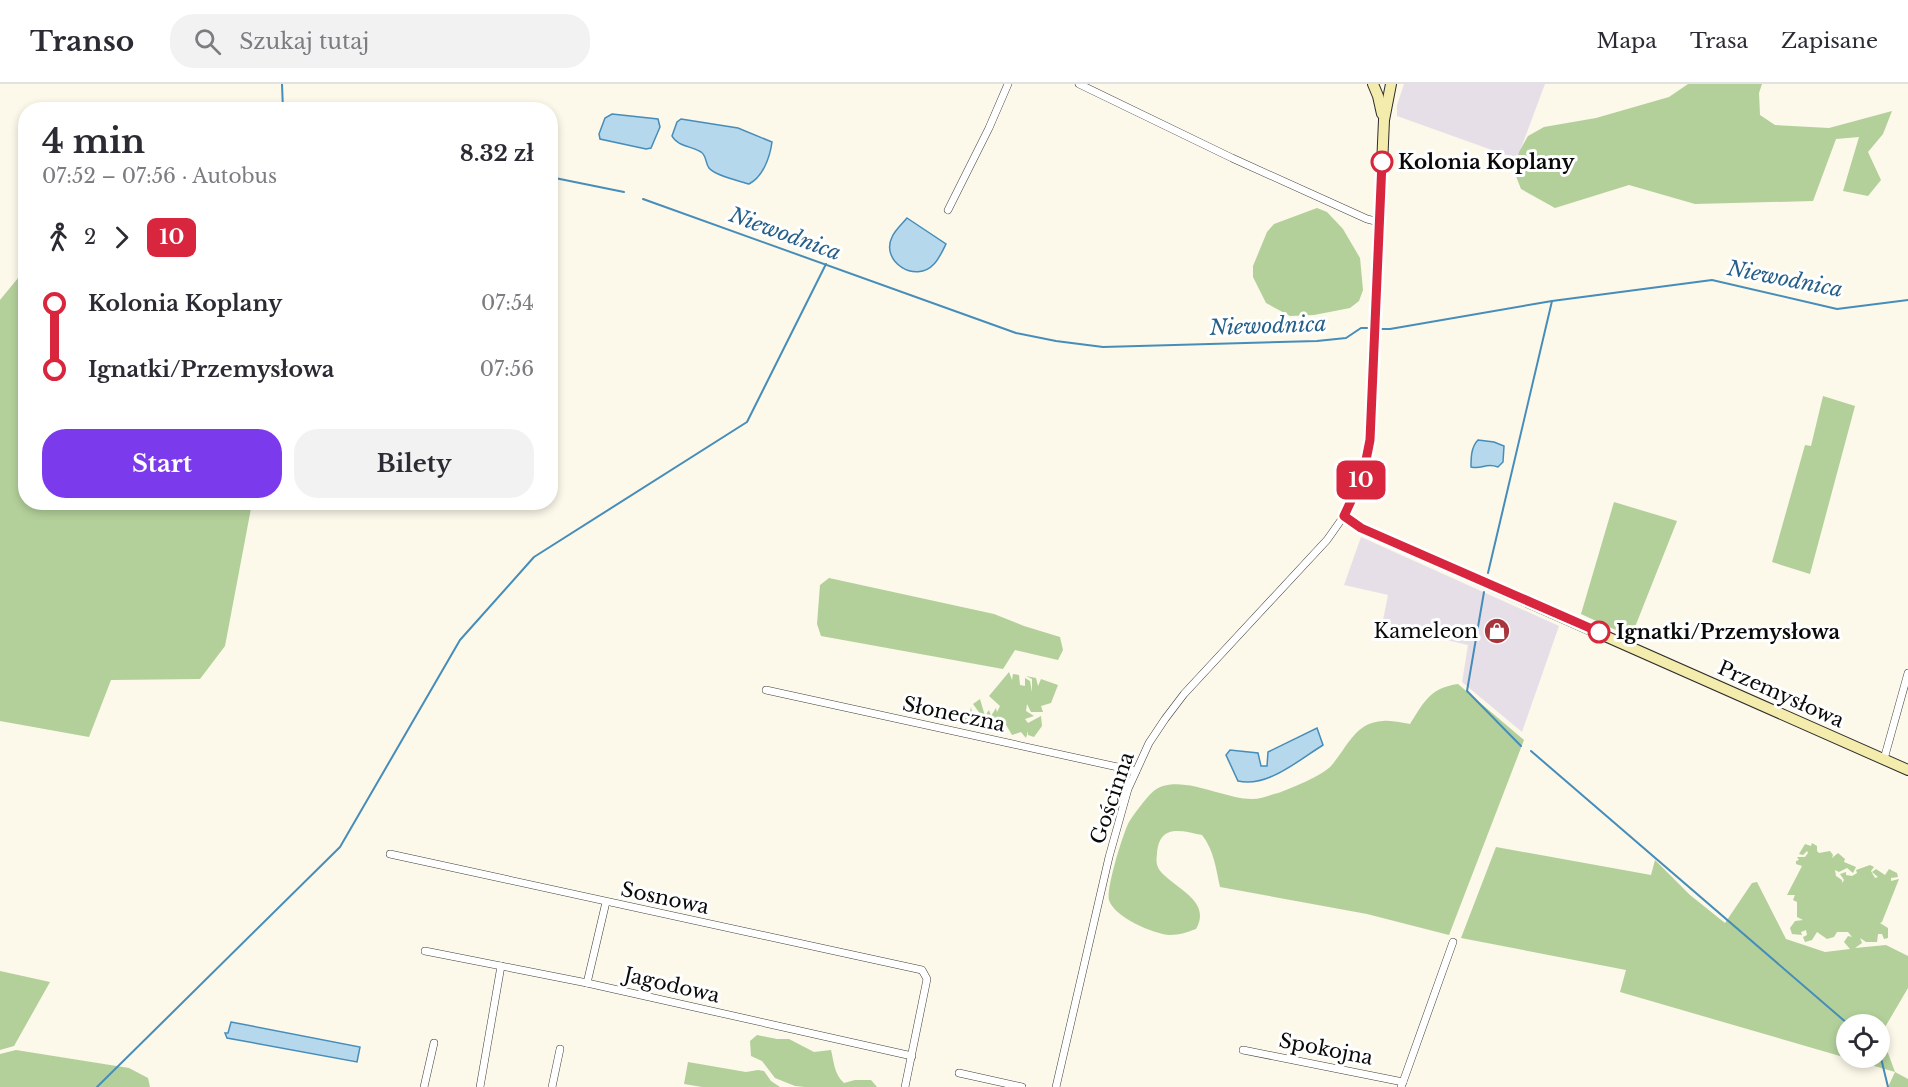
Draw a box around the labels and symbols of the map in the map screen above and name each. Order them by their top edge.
place label: Kolonia Koplany [1398,150,1576,174]
marker: Kolonia Koplany [1371,151,1393,173]
water label: Niewodnica [725,201,844,266]
water label: Niewodnica [1724,255,1845,303]
water label: Niewodnica [1208,311,1327,341]
line badge: 10 [1334,460,1388,500]
shop icon: Kameleon [1482,616,1512,646]
place label: Kameleon [1374,619,1478,643]
place label: Ignatki/Przemysłowa [1616,620,1840,644]
marker: Ignatki/Przemysłowa [1588,621,1610,643]
street label: Przemysłowa [1714,655,1849,733]
street label: Słoneczna [900,691,1008,737]
street label: Gościnna [1085,748,1139,847]
street label: Sosnowa [619,877,712,919]
street label: Jagodowa [619,962,723,1008]
street label: Spokojna [1277,1028,1376,1070]

